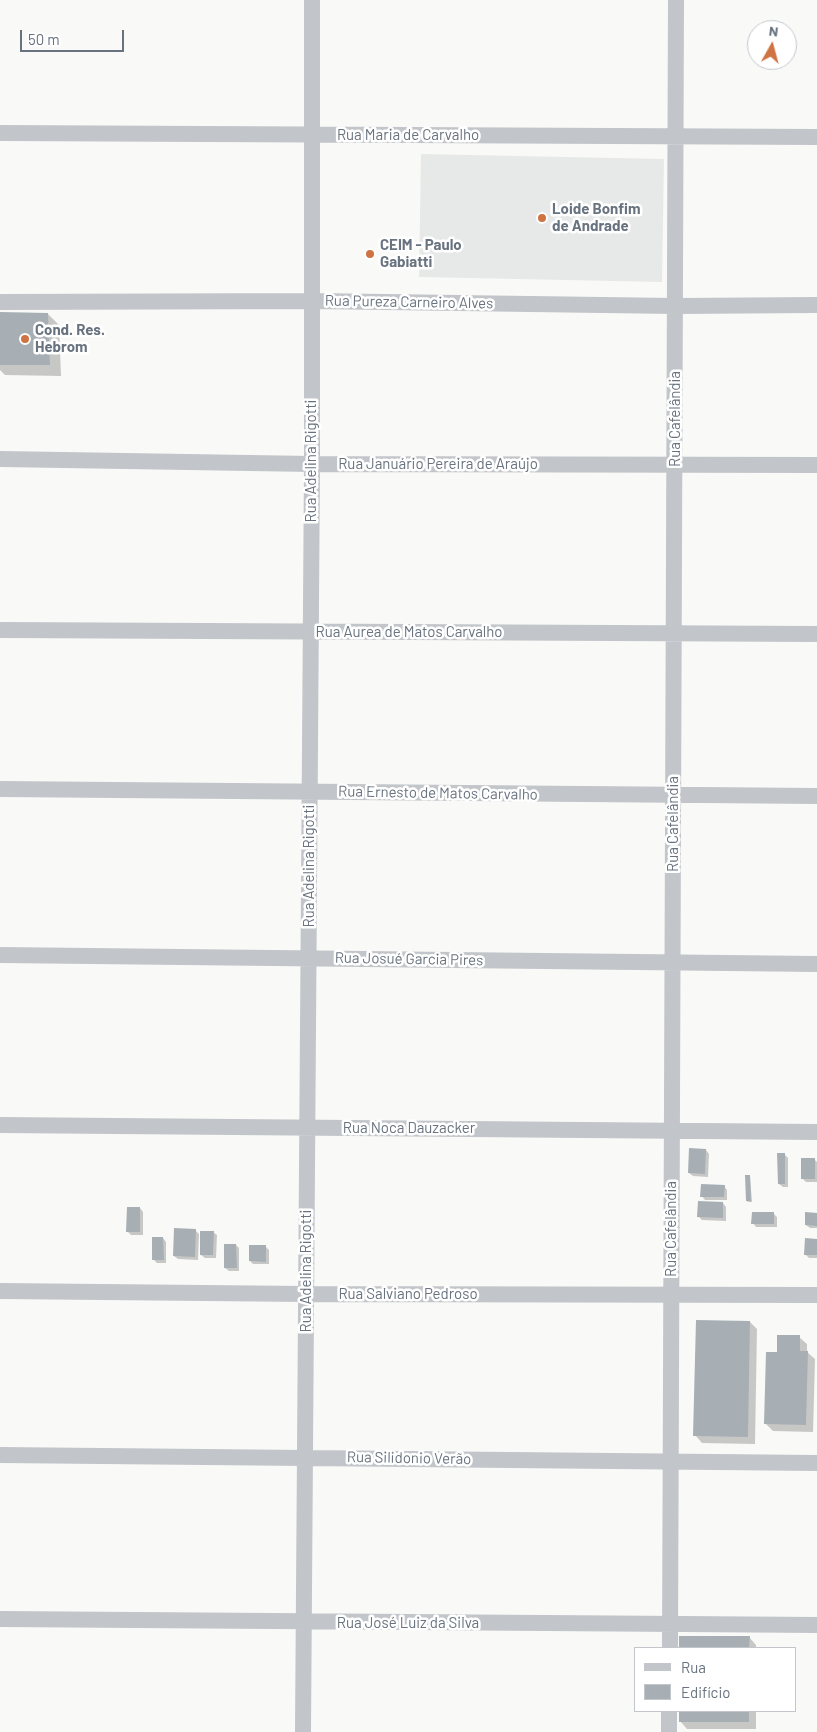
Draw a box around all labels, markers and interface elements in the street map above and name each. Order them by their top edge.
scale bar [22,20,126,52]
north arrow [747,20,797,70]
text: N [768,22,779,40]
text: 50 m [28,30,60,48]
street label: Rua Maria de Carvalho [337,126,479,144]
place label: Loide Bonfim de Andrade [552,200,640,235]
marker: Loide Bonfim de Andrade [536,212,548,224]
place label: CEIM - Paulo Gabiatti [380,236,462,271]
marker: CEIM - Paulo Gabiatti [364,248,376,260]
street label: Rua Pureza Carneiro Alves [325,292,493,312]
place label: Cond. Res. Hebrom [35,321,105,356]
marker: Cond. Res. Hebrom [19,333,31,345]
street label: Rua Cafelândia [666,371,684,467]
street label: Rua Adelina Rigotti [302,400,320,522]
street label: Rua Januário Pereira de Araújo [338,455,538,473]
street label: Rua Aurea de Matos Carvalho [316,623,502,641]
street label: Rua Cafelândia [664,776,682,872]
street label: Rua Ernesto de Matos Carvalho [338,782,538,804]
street label: Rua Adelina Rigotti [300,805,318,927]
street label: Rua Josué Garcia Pires [335,949,483,969]
street label: Rua Noca Dauzacker [343,1119,475,1137]
street label: Rua Cafelândia [662,1181,680,1277]
street label: Rua Adelina Rigotti [297,1210,315,1332]
street label: Rua Salviano Pedroso [338,1285,478,1303]
street label: Rua Silidonio Verão [347,1448,471,1468]
street label: Rua José Luiz da Silva [337,1614,479,1632]
legend [634,1647,797,1712]
text: Rua [681,1658,706,1676]
text: Edifício [681,1683,730,1701]

